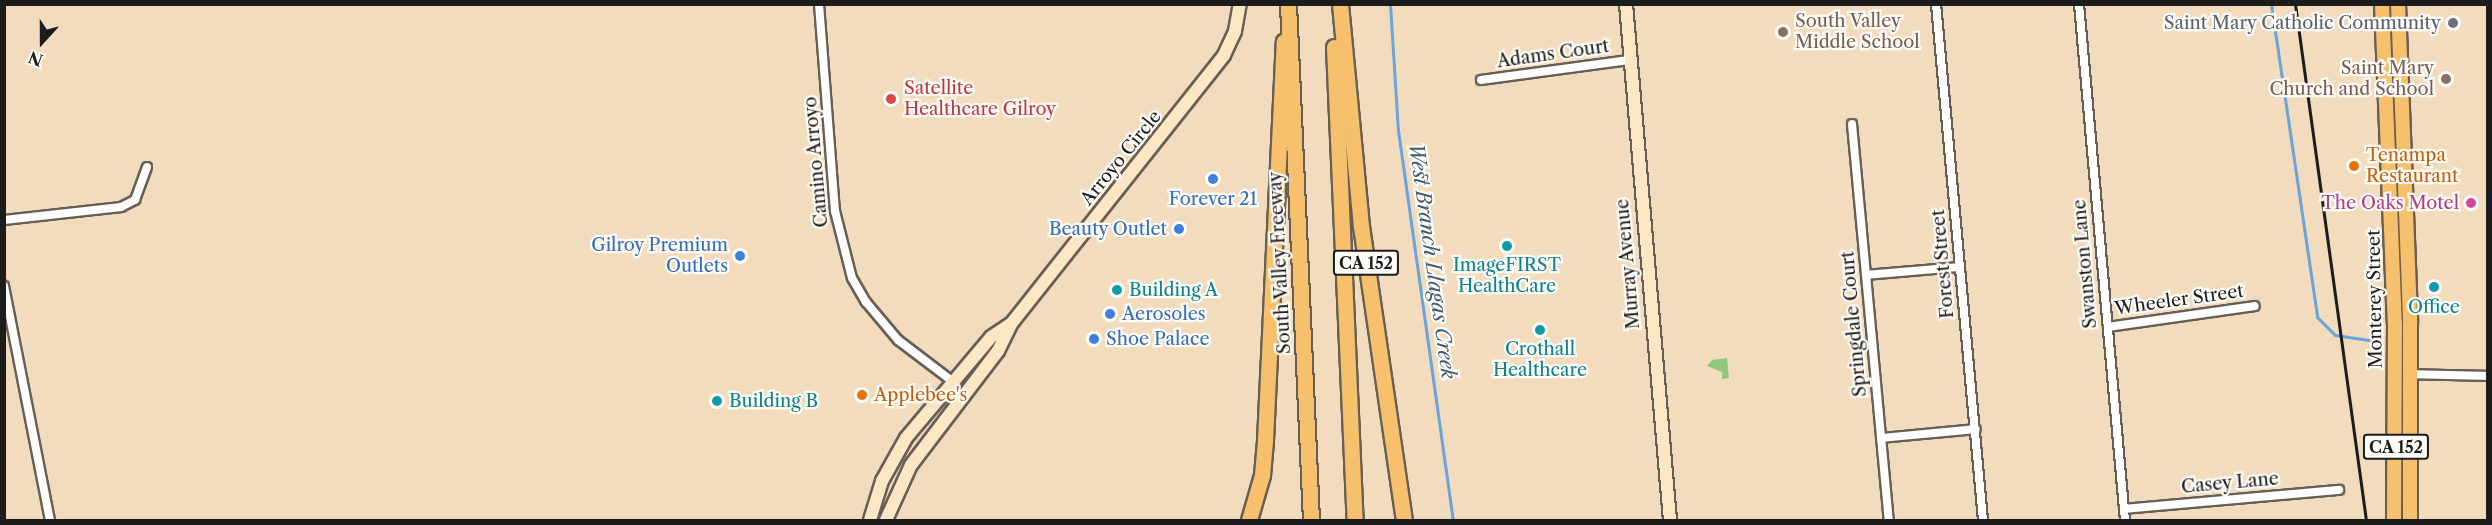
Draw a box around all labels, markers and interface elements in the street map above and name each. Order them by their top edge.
place label: South Valley Middle School [1795,11,1920,54]
north arrow [12,12,72,72]
place label: Saint Mary Catholic Community [2163,12,2441,34]
marker: Saint Mary Catholic Community [2446,16,2460,30]
marker: South Valley Middle School [1776,25,1790,39]
street label: Adams Court [1496,35,1610,73]
text: N [25,47,46,71]
place label: Saint Mary Church and School [2269,58,2434,100]
marker: Saint Mary Church and School [2439,72,2453,86]
place label: Satellite Healthcare Gilroy [904,78,1056,121]
marker: Satellite Healthcare Gilroy [882,90,900,108]
street label: Camino Arroyo [799,95,833,229]
street label: Arroyo Circle [1076,106,1166,210]
water label: West Branch Llagas Creek [1404,141,1460,381]
place label: Tenampa Restaurant [2366,145,2458,188]
marker: Tenampa Restaurant [2347,159,2361,173]
street label: South Valley Freeway [1264,171,1296,355]
marker: Forever 21 [1206,172,1220,186]
place label: Forever 21 [1169,188,1257,210]
place label: The Oaks Motel [2321,192,2459,214]
marker: The Oaks Motel [2464,196,2478,210]
street label: Murray Avenue [1611,197,1645,331]
street label: Swanston Lane [2069,199,2101,329]
street label: Forest Street [1927,209,1959,319]
place label: Beauty Outlet [1048,218,1167,240]
marker: Beauty Outlet [1172,222,1186,236]
street label: Monterey Street [2363,229,2387,369]
place label: Gilroy Premium Outlets [591,235,728,278]
marker: ImageFIRST HealthCare [1500,239,1514,253]
marker: Gilroy Premium Outlets [733,249,747,263]
road number: CA 152 [1332,250,1400,276]
street label: Springdale Court [1837,250,1871,398]
place label: ImageFIRST HealthCare [1453,255,1561,298]
place label: Building A [1129,279,1219,301]
street label: Wheeler Street [2113,280,2245,320]
marker: Office [2427,280,2441,294]
marker: Building A [1110,283,1124,297]
place label: Office [2408,296,2460,318]
place label: Aerosoles [1122,303,1206,325]
marker: Aerosoles [1103,307,1117,321]
marker: Crothall Healthcare [1533,323,1547,337]
place label: Shoe Palace [1106,328,1209,350]
marker: Shoe Palace [1087,332,1101,346]
place label: Crothall Healthcare [1493,339,1587,382]
place label: Applebee's [874,384,967,406]
marker: Applebee's [855,388,869,402]
place label: Building B [729,390,818,412]
marker: Building B [710,394,724,408]
road number: CA 152 [2362,434,2430,460]
street label: Casey Lane [2180,468,2280,498]

